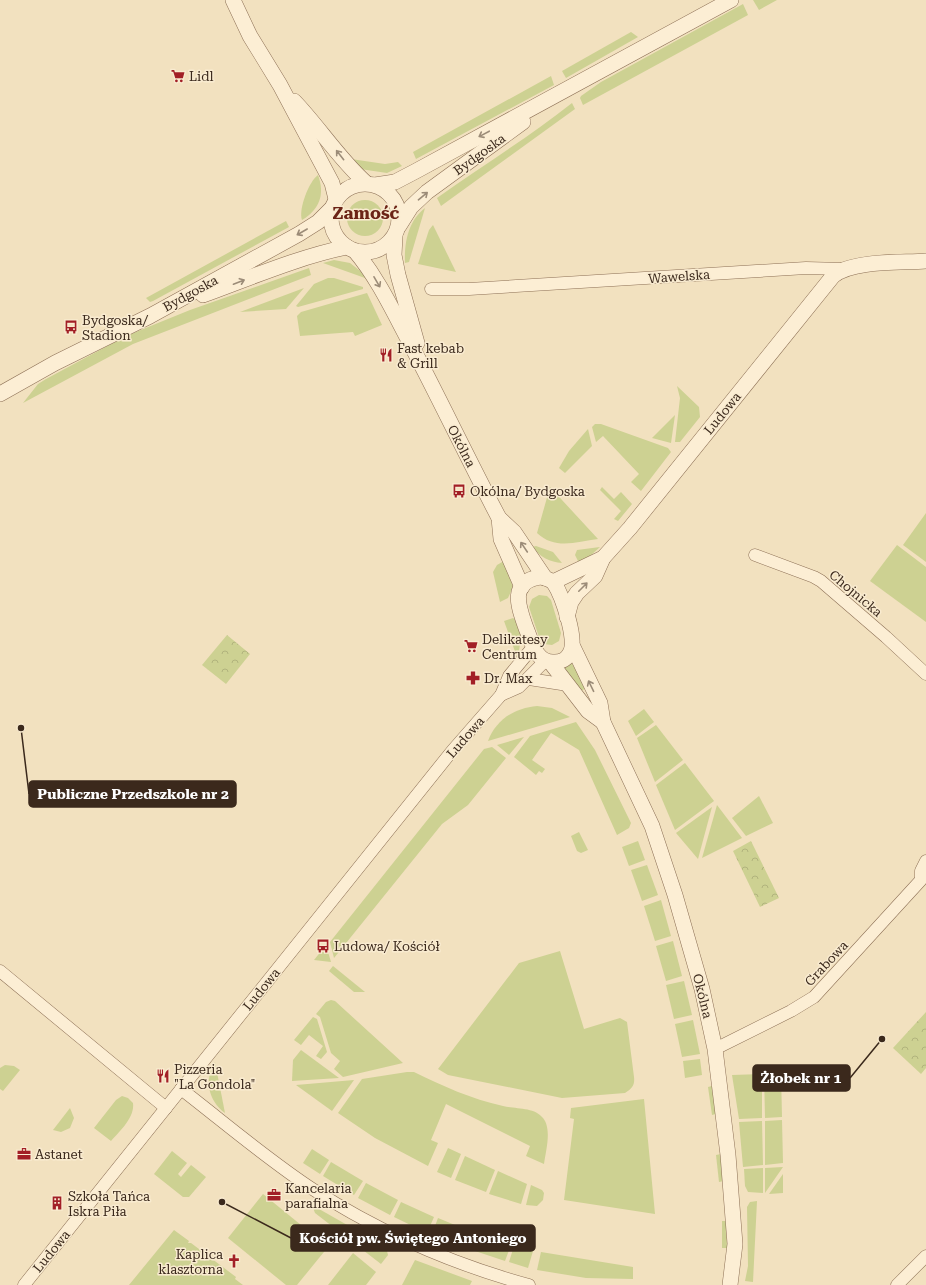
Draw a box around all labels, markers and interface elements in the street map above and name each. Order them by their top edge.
supermarket icon: Lidl [170,68,186,84]
place label: Lidl [189,69,214,84]
street label: Bydgoska [450,131,508,178]
one-way arrow [478,131,490,139]
one-way arrow [335,149,344,160]
one-way arrow [418,192,428,201]
district label: Zamość [333,203,400,223]
one-way arrow [296,228,308,236]
street label: Wawelska [648,267,710,286]
street label: Bydgoska [160,272,220,315]
one-way arrow [374,276,382,288]
one-way arrow [232,277,244,285]
place label: Bydgoska/ Stadion [82,313,149,343]
bus stop icon: Bydgoska/ Stadion [63,319,79,335]
place label: Fast kebab & Grill [397,341,464,371]
restaurant icon: Fast kebab & Grill [378,347,394,363]
street label: Ludowa [701,389,744,437]
street label: Okólna [445,423,479,470]
bus stop icon: Okólna/ Bydgoska [451,483,467,499]
place label: Okólna/ Bydgoska [470,484,585,499]
one-way arrow [520,541,528,552]
street label: Chojnicka [826,567,885,620]
one-way arrow [579,582,588,592]
place label: Delikatesy Centrum [482,632,548,662]
supermarket icon: Delikatesy Centrum [463,638,479,654]
pharmacy icon: Dr. Max [465,670,481,686]
place label: Dr. Max [484,671,533,686]
one-way arrow [587,680,594,692]
street label: Ludowa [443,714,487,761]
callout: Publiczne Przedszkole nr 2 [29,781,236,807]
text: Publiczne Przedszkole nr 2 [37,786,229,802]
bus stop icon: Ludowa/ Kościół [315,938,331,954]
street label: Grabowa [802,938,851,989]
place label: Ludowa/ Kościół [334,939,440,954]
street label: Ludowa [240,965,283,1013]
street label: Okólna [690,972,715,1020]
place label: Pizzeria "La Gondola" [174,1062,255,1092]
callout: Żłobek nr 1 [753,1065,850,1091]
restaurant icon: Pizzeria "La Gondola" [155,1068,171,1084]
text: Żłobek nr 1 [761,1070,842,1086]
office icon: Astanet [16,1146,32,1162]
place label: Astanet [35,1147,83,1162]
place label: Kancelaria parafialna [285,1181,352,1211]
office icon: Kancelaria parafialna [266,1187,282,1203]
place label: Szkoła Tańca Iskra Piła [68,1189,150,1219]
building icon: Szkoła Tańca Iskra Piła [49,1195,65,1211]
callout: Kościół pw. Świętego Antoniego [291,1225,535,1251]
street label: Ludowa [30,1227,73,1275]
text: Kościół pw. Świętego Antoniego [299,1230,527,1246]
place label: Kaplica klasztorna [158,1247,223,1277]
church icon: Kaplica klasztorna [226,1253,242,1269]

